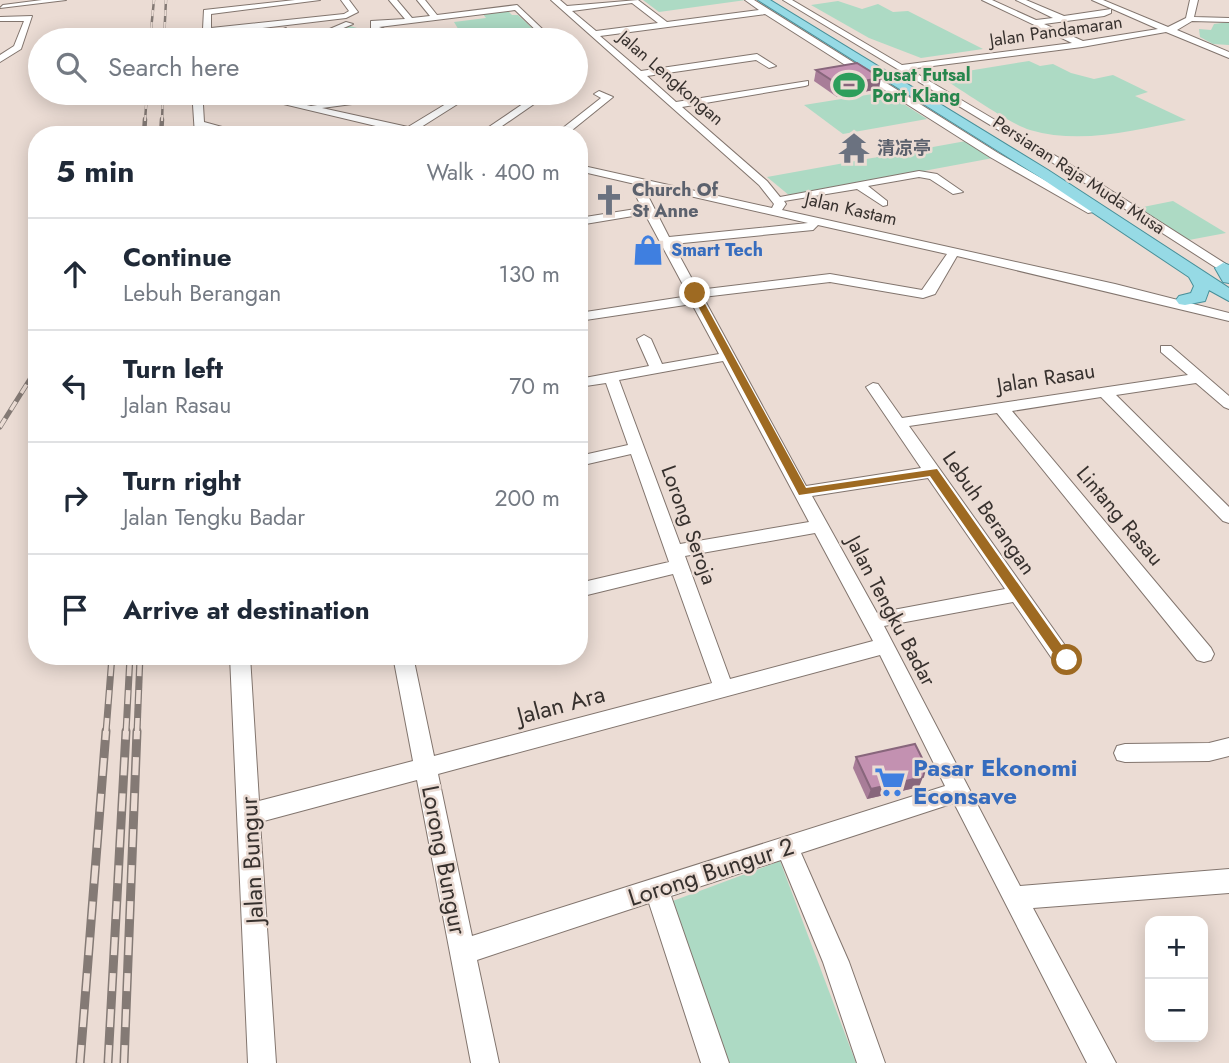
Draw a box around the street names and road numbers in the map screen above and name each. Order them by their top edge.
street label: Jalan Pandamaran [986,9,1124,53]
street label: Jalan Lengkongan [611,23,730,131]
street label: Persiaran Raja Muda Musa [988,109,1170,241]
street label: Jalan Kastam [800,185,900,232]
street label: Jalan Rasau [992,355,1097,401]
street label: Lebuh Berangan [935,445,1043,581]
street label: Lintang Rasau [1069,460,1171,572]
street label: Lorong Seroja [654,461,724,589]
street label: Jalan Tengku Badar [837,528,944,692]
street label: Jalan Ara [510,676,609,734]
street label: Lorong Bungur [413,782,476,938]
street label: Jalan Bungur [231,795,272,927]
street label: Lorong Bungur 2 [623,828,798,915]

